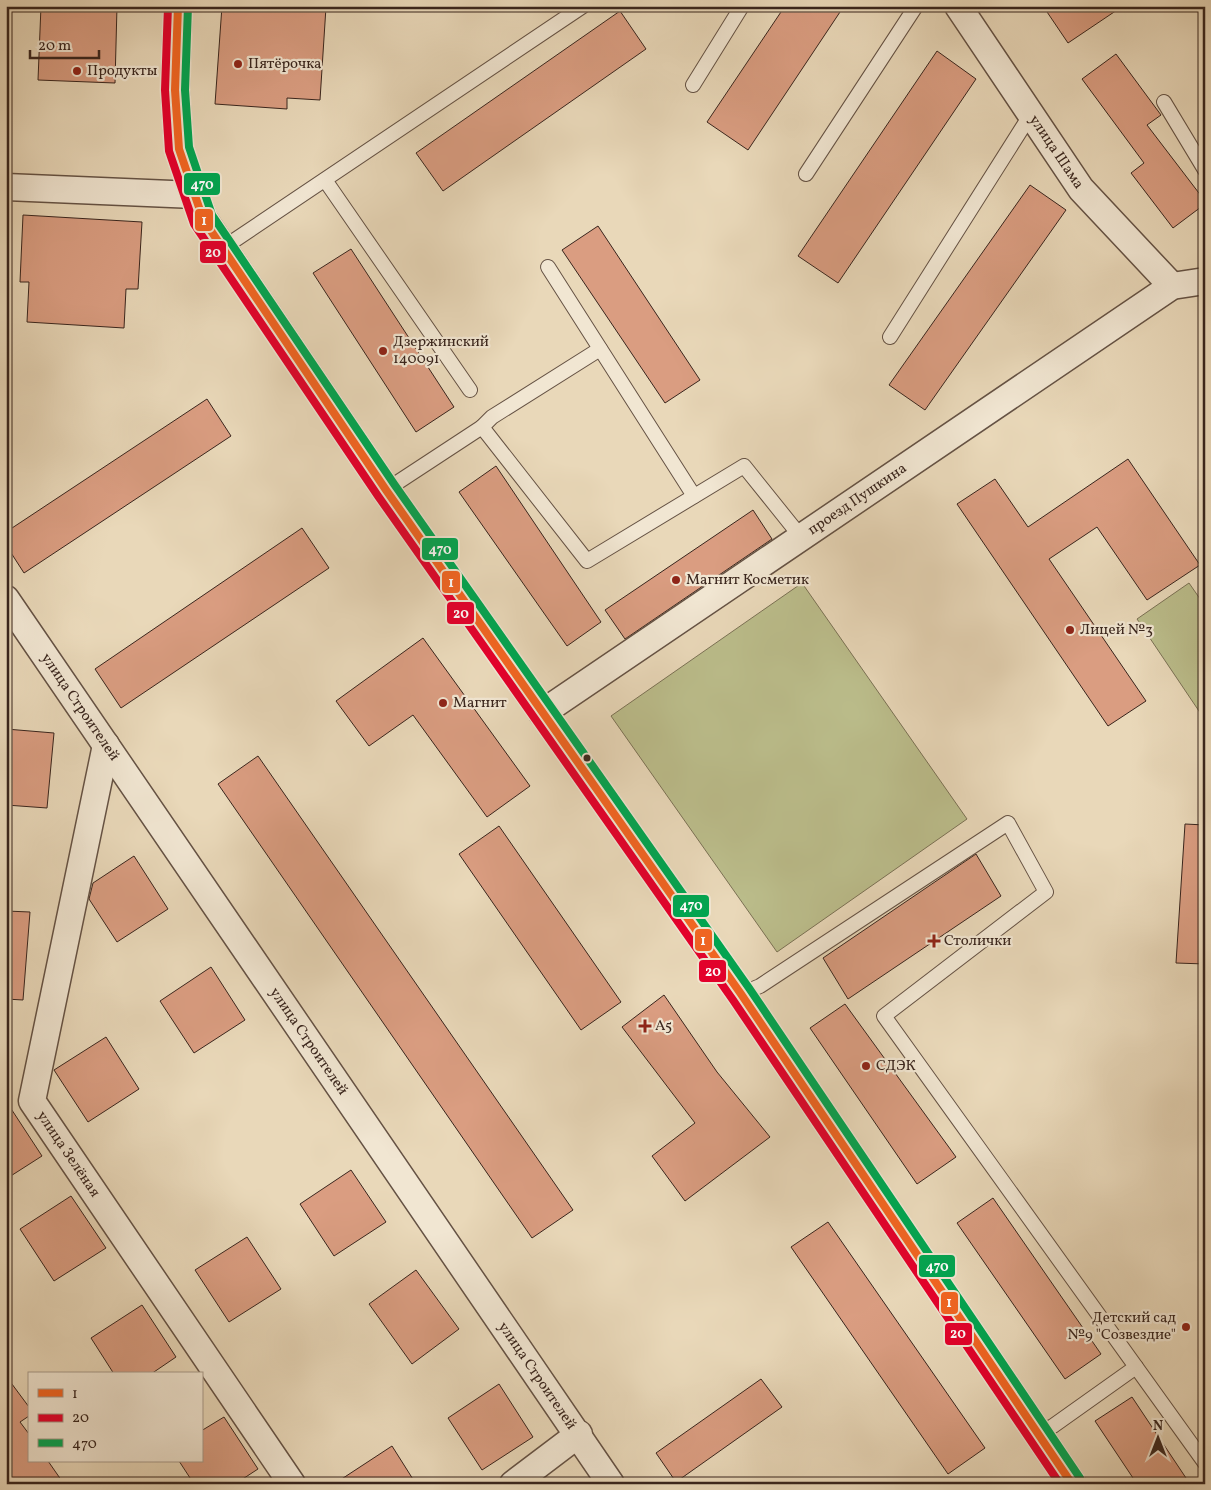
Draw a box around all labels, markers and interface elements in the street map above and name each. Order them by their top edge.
scale bar [30,28,99,60]
text: 20 m [38,36,71,57]
place label: Пятёрочка [248,54,322,75]
marker: Пятёрочка [232,58,244,70]
place label: Продукты [87,61,158,82]
marker: Продукты [71,65,83,77]
street label: улица Шама [1024,111,1089,193]
line badge: 470 [183,172,221,196]
text: 470 [190,176,214,195]
line badge: 1 [194,208,214,232]
text: 1 [201,212,207,231]
line badge: 20 [199,240,227,264]
text: 20 [205,244,221,263]
place label: Дзержинский 140091 [393,332,489,370]
marker: Дзержинский 140091 [377,345,389,357]
street label: проезд Пушкина [804,458,911,540]
line badge: 470 [421,537,459,561]
text: 470 [428,541,452,560]
line badge: 1 [441,570,461,594]
place label: Магнит Косметик [686,570,809,591]
text: 1 [448,574,454,593]
marker: Магнит Косметик [670,574,682,586]
line badge: 20 [446,601,475,625]
text: 20 [453,605,469,624]
place label: Лицей №3 [1080,620,1153,641]
marker: Лицей №3 [1064,624,1076,636]
street label: улица Строителей [36,649,124,765]
place label: Магнит [453,693,507,714]
marker: Магнит [437,697,449,709]
unlabelled marker [582,753,592,763]
line badge: 470 [672,894,710,918]
text: 470 [679,897,703,916]
line badge: 1 [694,928,713,952]
place label: Столички [944,931,1011,952]
text: 1 [700,932,706,951]
marker: Столички [928,935,940,947]
line badge: 20 [698,959,727,983]
text: 20 [705,963,721,982]
street label: улица Строителей [264,983,353,1100]
place label: А5 [655,1016,672,1037]
marker: А5 [639,1020,651,1032]
place label: СДЭК [876,1056,916,1077]
marker: СДЭК [860,1060,872,1072]
street label: улица Зелёная [31,1107,105,1202]
line badge: 470 [918,1254,956,1278]
text: 470 [925,1258,949,1277]
line badge: 1 [940,1291,959,1315]
text: 1 [946,1294,952,1313]
place label: Детский сад №9 "Созвездие" [1068,1308,1177,1346]
street label: улица Строителей [493,1318,581,1434]
marker: Детский сад №9 "Созвездие" [1180,1321,1192,1333]
line badge: 20 [944,1322,973,1346]
text: 20 [950,1325,966,1344]
legend [28,1372,202,1462]
text: 1 [72,1384,78,1405]
text: 20 [72,1408,89,1429]
north arrow [1134,1412,1184,1462]
text: N [1153,1417,1163,1436]
text: 470 [72,1434,97,1455]

